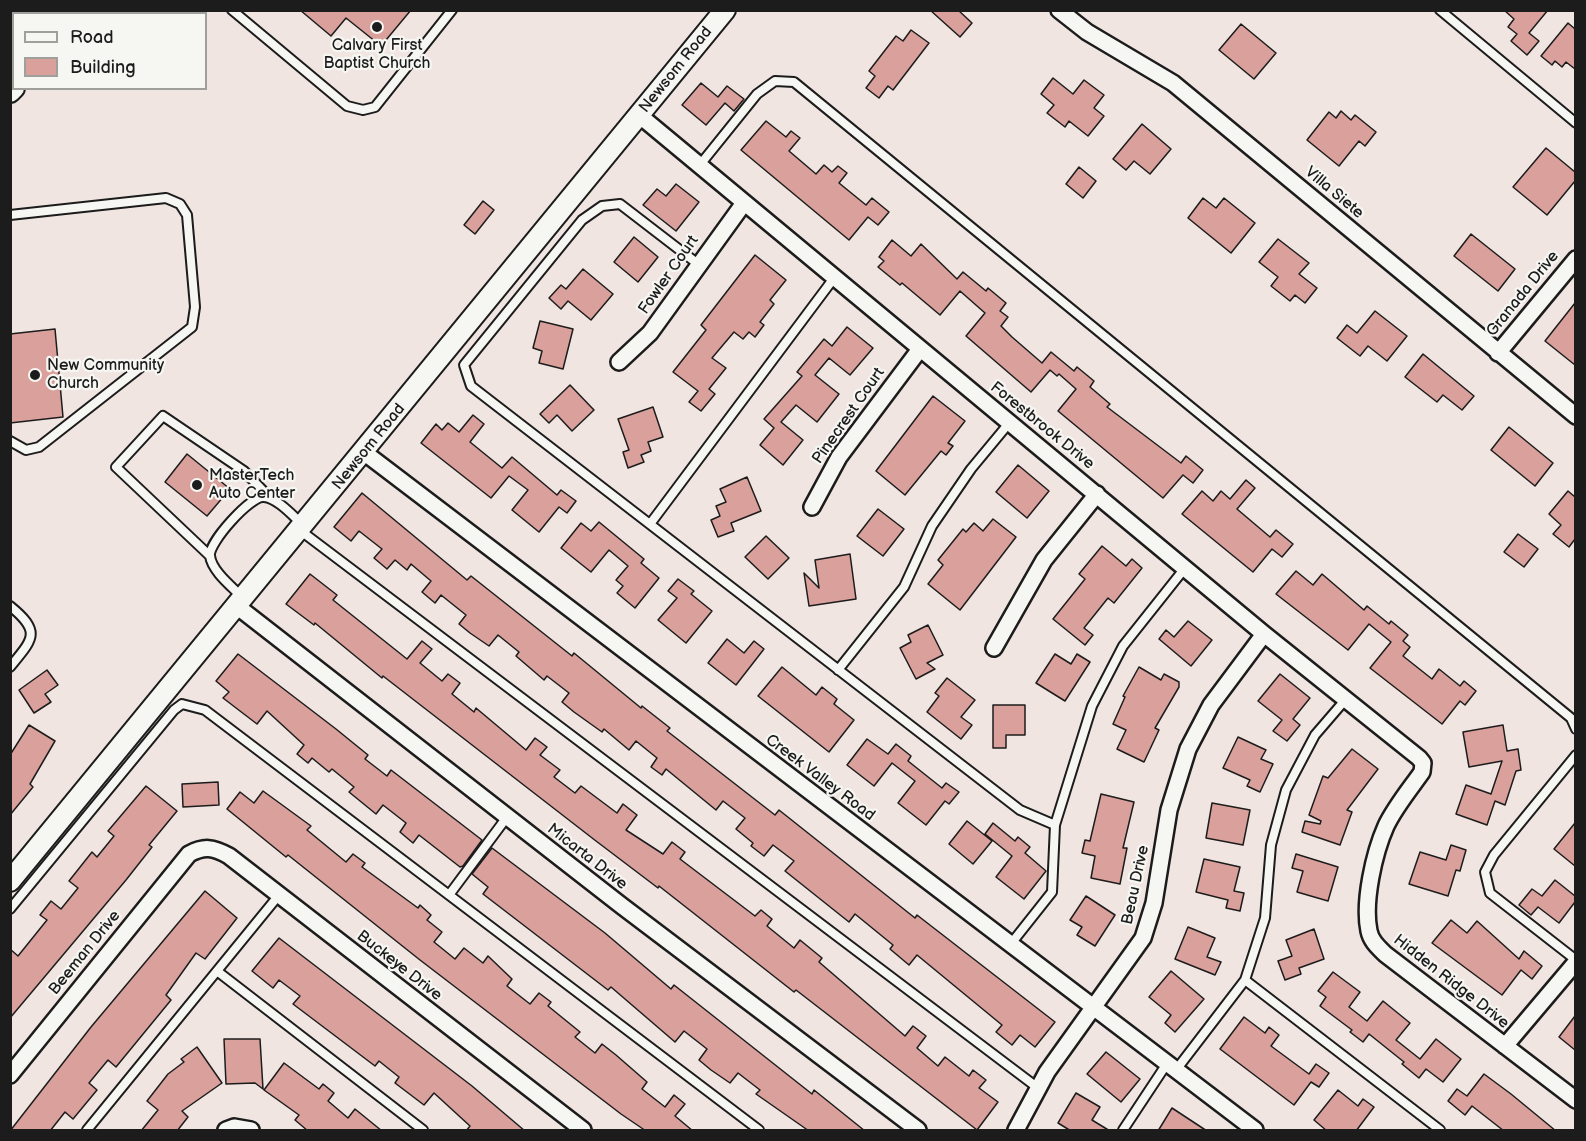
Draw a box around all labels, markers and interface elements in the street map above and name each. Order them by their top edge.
legend [12,12,207,90]
marker: Calvary First Baptist Church [370,20,384,34]
street label: Newsom Road [635,23,717,117]
text: Road [70,27,114,48]
place label: Calvary First Baptist Church [324,36,430,74]
text: Building [70,57,136,78]
street label: Villa Siete [1301,163,1367,223]
street label: Fowler Court [635,232,703,318]
street label: Granada Drive [1483,247,1563,341]
place label: New Community Church [47,356,164,394]
street label: Pinecrest Court [809,364,889,468]
marker: New Community Church [28,368,42,382]
street label: Forestbrook Drive [986,378,1098,474]
street label: Newsom Road [328,400,410,494]
place label: MasterTech Auto Center [209,466,295,504]
marker: MasterTech Auto Center [190,478,204,492]
street label: Creek Valley Road [761,731,879,825]
street label: Micarta Drive [543,820,631,894]
street label: Beau Drive [1118,844,1154,926]
street label: Beeman Drive [45,907,125,999]
street label: Buckeye Drive [353,927,445,1005]
street label: Hidden Ridge Drive [1389,931,1513,1033]

